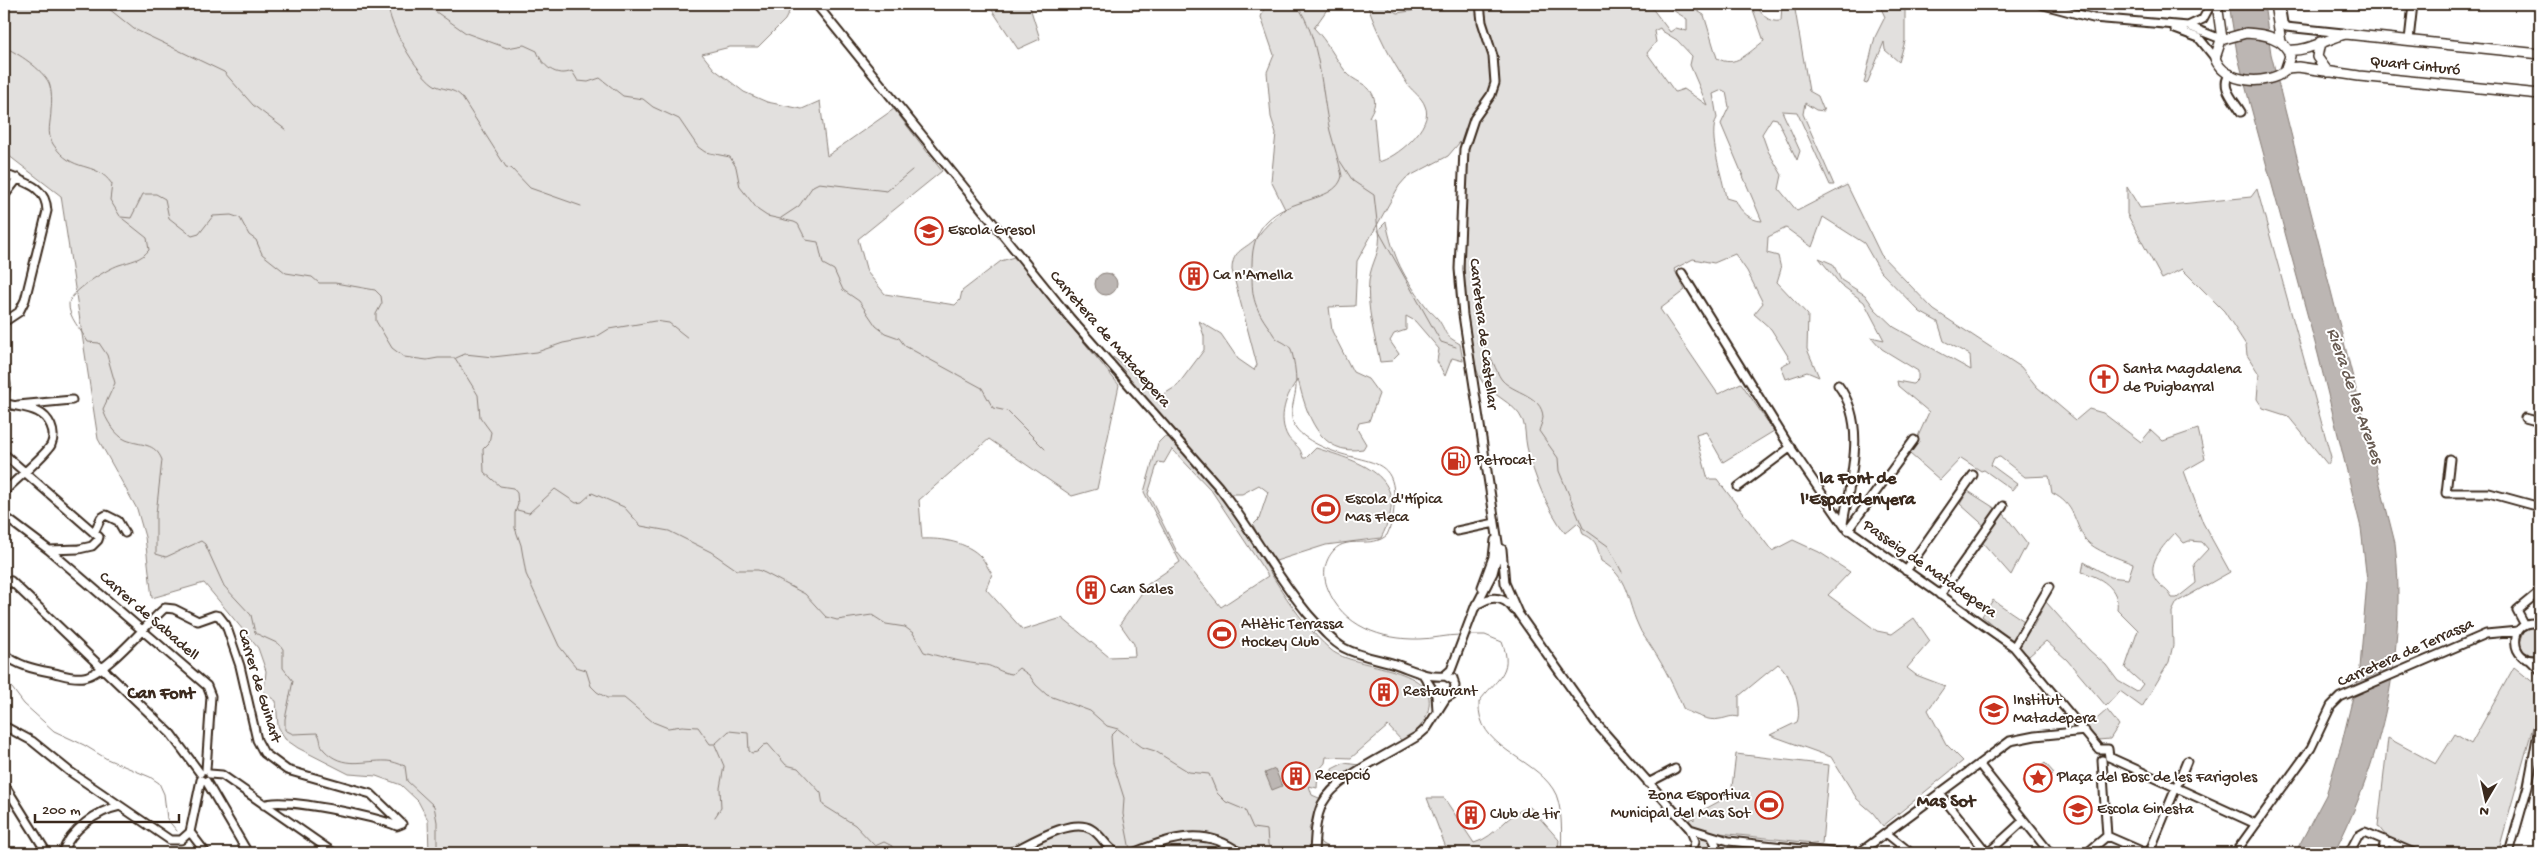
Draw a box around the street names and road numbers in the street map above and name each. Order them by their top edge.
street label: Quart Cinturó [2369,53,2461,81]
street label: Carretera de Castellar [1463,258,1501,412]
street label: Carretera de Matadepera [1044,268,1174,413]
street label: Passeig de Matadepera [1858,516,2001,624]
street label: Carrer de Sabadell [94,568,202,666]
street label: Carretera de Terrassa [2335,615,2478,693]
street label: Carrer de Guinart [232,627,285,746]

